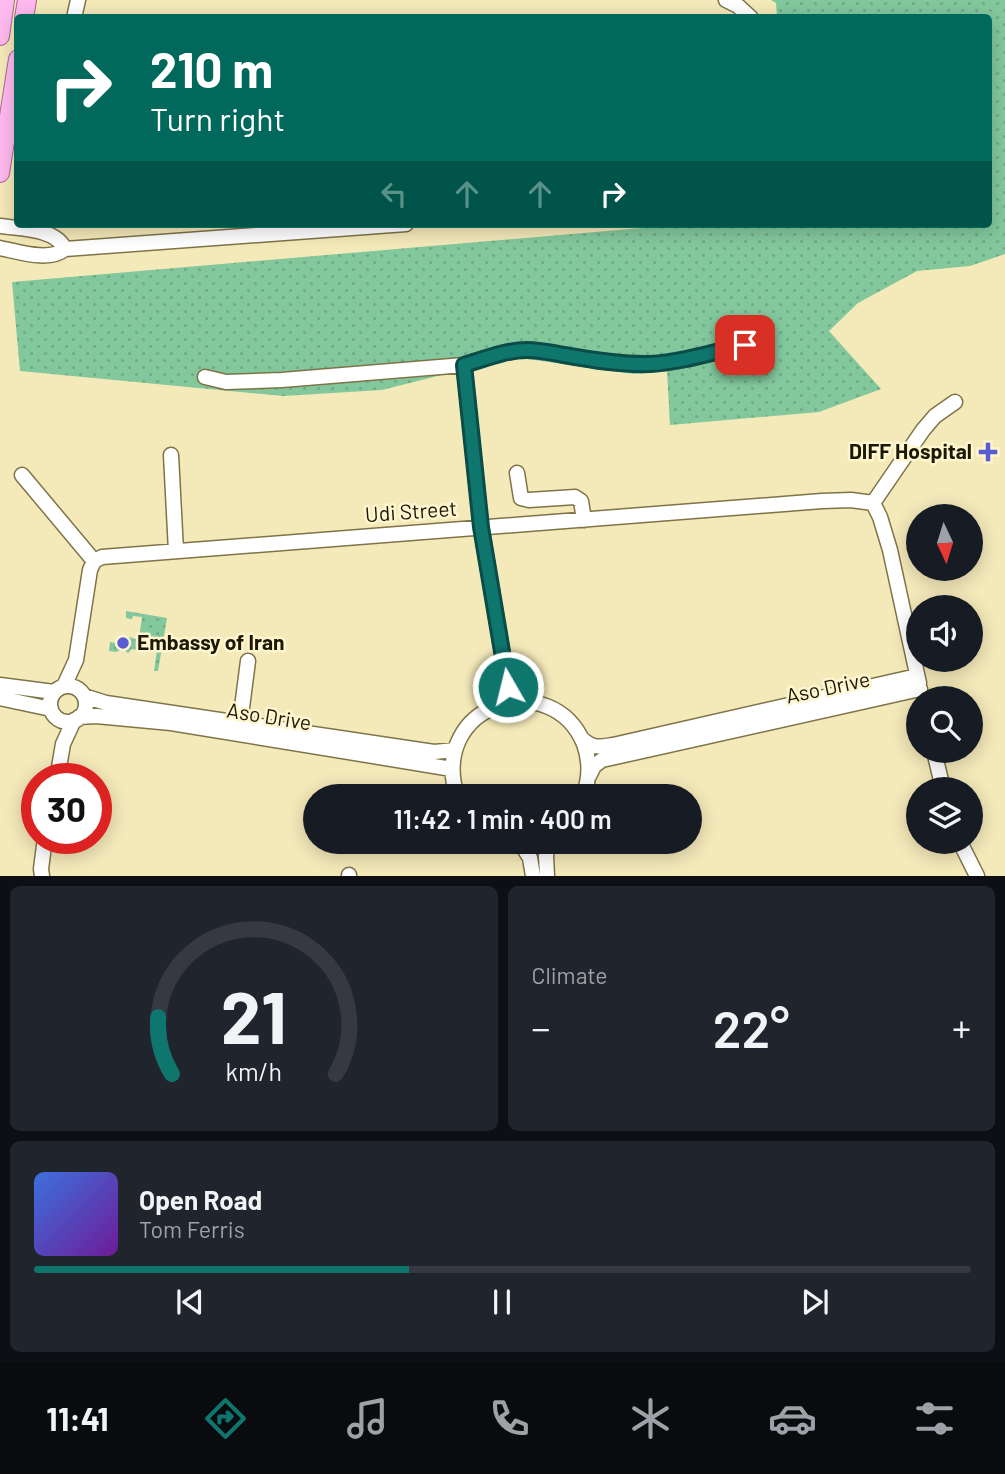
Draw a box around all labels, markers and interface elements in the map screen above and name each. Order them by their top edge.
text: 210 m [150,39,273,98]
icon: right [35,42,126,133]
text: Turn right [150,99,285,137]
icon: left [375,175,413,213]
icon: ahead [448,175,486,213]
icon: ahead [521,175,559,213]
icon: right [594,175,632,213]
pin [715,315,775,375]
icon: arrive [726,326,764,364]
place label: DIFF Hospital [849,438,972,463]
marker: DIFF Hospital [978,442,998,462]
street label: Udi Street [364,495,458,526]
north arrow [906,504,984,581]
map controls [906,504,983,854]
button: sound [906,595,983,672]
place label: Embassy of Iran [137,629,284,654]
marker: Embassy of Iran [115,635,131,651]
position arrow [471,650,545,724]
street label: Aso Drive [783,665,872,708]
button: search [906,686,983,763]
street label: Aso Drive [225,697,313,735]
speed limit sign: 30 [21,763,112,854]
button: layers [906,777,983,854]
text: 11:42 · 1 min · 400 m [393,803,612,834]
text: Climate [532,961,608,989]
text: 21 [221,972,287,1060]
text: 22° [713,996,790,1058]
text: − [532,1004,551,1050]
text: + [952,1004,971,1050]
text: km/h [225,1056,282,1086]
text: Open Road [139,1184,262,1215]
text: Tom Ferris [139,1215,245,1243]
icon: previous [171,1283,209,1321]
icon: pause [483,1283,521,1321]
icon: next [796,1283,834,1321]
icon: directions [201,1394,250,1443]
icon: music [343,1394,392,1443]
icon: phone [485,1394,534,1443]
icon: climate [626,1394,675,1443]
icon: car [768,1394,817,1443]
icon: filters [910,1394,959,1443]
text: 11:41 [46,1399,109,1437]

